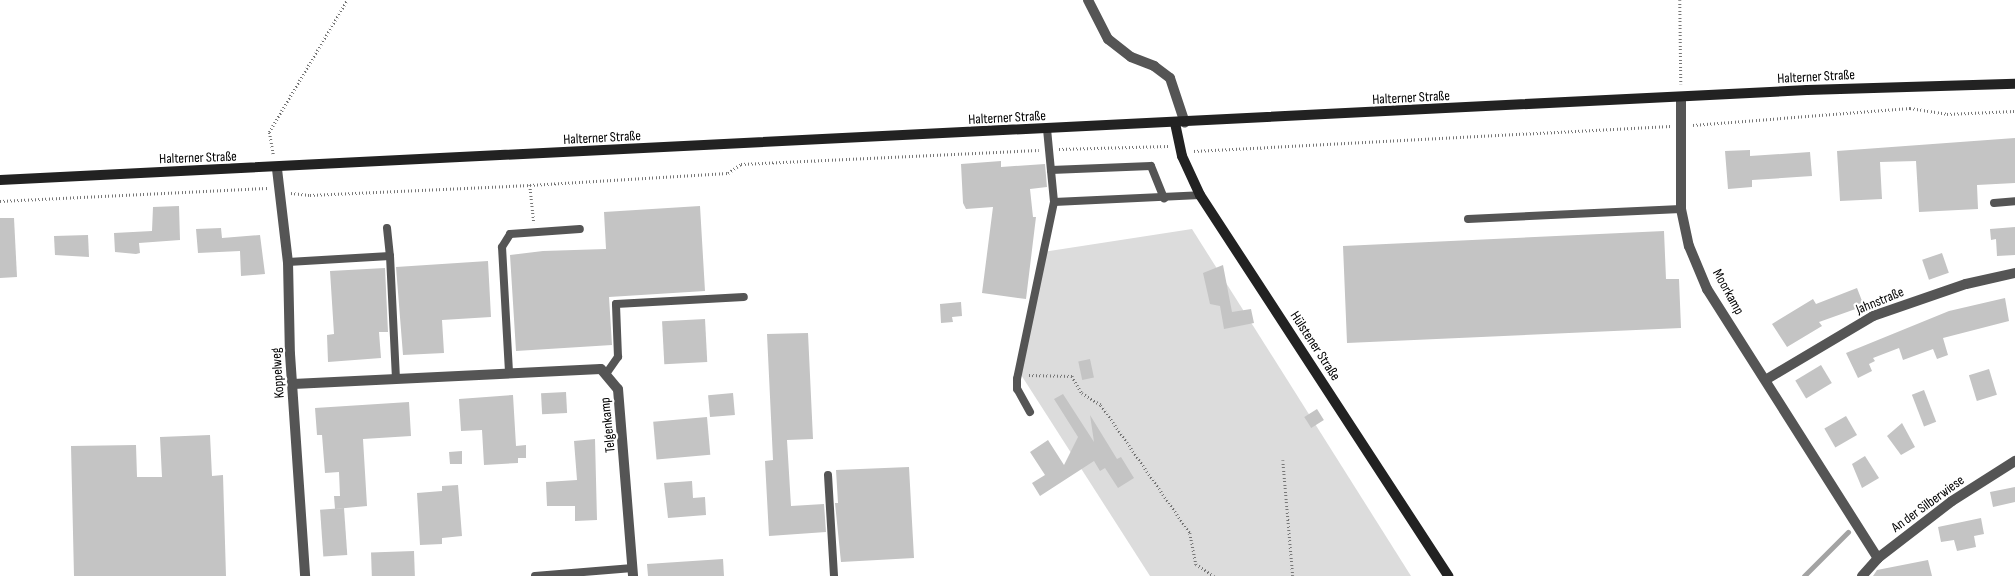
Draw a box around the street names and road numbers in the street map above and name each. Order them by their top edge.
street label: Halterner Straße [1777,67,1855,87]
street label: Halterner Straße [1372,88,1450,108]
street label: Halterner Straße [968,108,1046,128]
street label: Halterner Straße [563,128,641,148]
street label: Halterner Straße [159,148,237,168]
street label: Moorkamp [1709,266,1747,318]
street label: Jahnstraße [1854,284,1906,318]
street label: Hülstener Straße [1286,308,1344,384]
street label: Koppelweg [268,347,288,399]
street label: Telgenkamp [597,396,619,454]
street label: An der Silberwiese [1888,472,1968,536]

